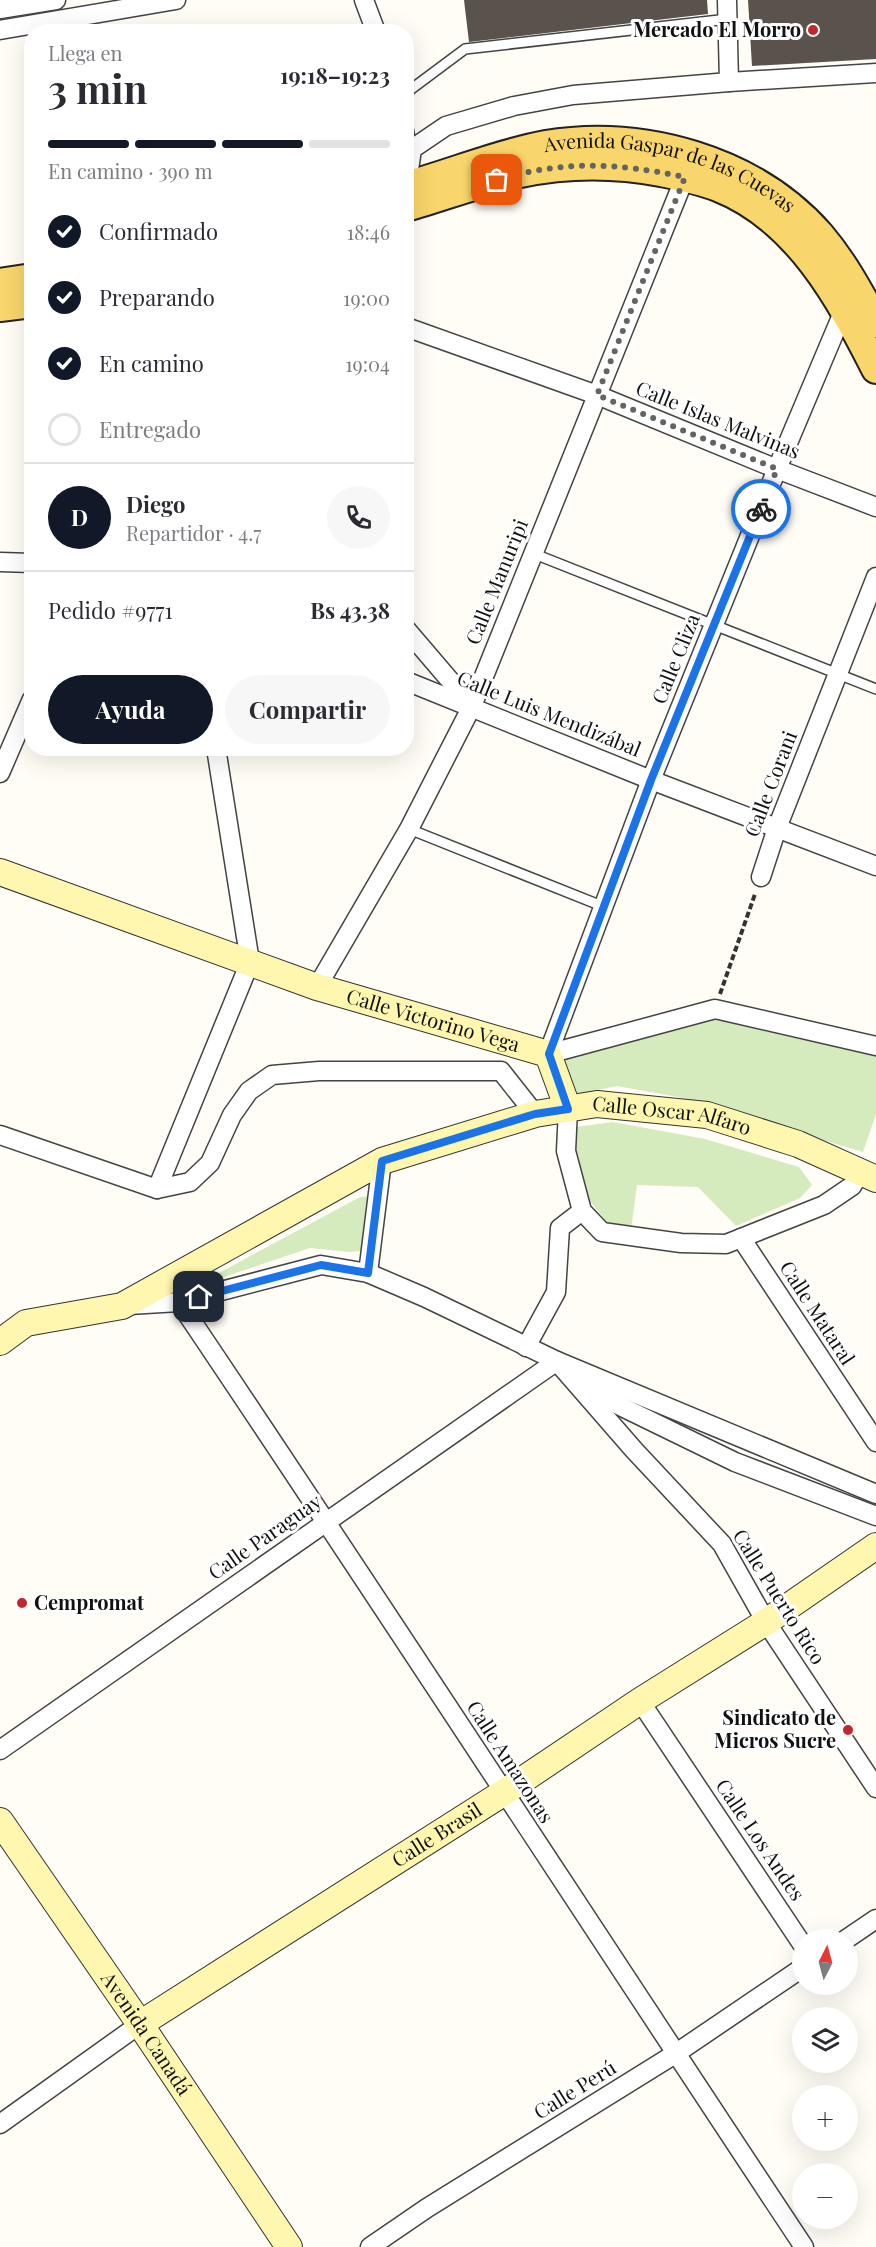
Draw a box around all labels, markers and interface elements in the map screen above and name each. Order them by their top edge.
place label: Mercado El Morro [633,15,801,42]
marker: Mercado El Morro [806,23,820,37]
text: Llega en [48,39,123,66]
text: 19:18–19:23 [280,60,390,90]
text: 3 min [48,62,147,114]
street label: Avenida Gaspar de las Cuevas [541,126,802,218]
pin [471,154,522,205]
text: En camino · 390 m [48,157,212,184]
icon: bag [480,163,513,196]
icon: check [48,215,81,248]
text: Confirmado [99,216,218,246]
text: 18:46 [347,218,390,245]
icon: check [48,281,81,314]
text: Preparando [99,282,215,312]
text: 19:00 [343,284,390,311]
icon: check [48,347,81,380]
text: En camino [99,348,204,378]
text: 19:04 [345,350,390,377]
street label: Calle Islas Malvinas [632,373,805,464]
text: Entregado [99,414,201,444]
courier [731,479,791,539]
button: phone [327,486,390,549]
text: Diego [126,489,185,519]
icon: bike [745,493,778,526]
text: D [71,502,88,532]
street label: Calle Manuripi [458,515,533,648]
text: Repartidor · 4.7 [126,519,261,546]
text: Pedido #9771 [48,595,173,625]
text: Bs 43.38 [310,595,390,625]
street label: Calle Cliza [644,609,705,707]
street label: Calle Luis Mendizábal [454,663,646,762]
button: Ayuda [48,675,213,744]
button: Compartir [225,675,390,744]
street label: Calle Corani [737,726,802,840]
street label: Calle Victorino Vega [344,981,523,1057]
street label: Calle Oscar Alfaro [591,1089,755,1140]
street label: Calle Mataral [775,1255,862,1370]
pin [173,1271,224,1322]
icon: home [182,1280,215,1313]
street label: Calle Paraguay [202,1487,326,1585]
street label: Calle Puerto Rico [728,1523,833,1669]
place label: Cempromat [34,1588,145,1615]
marker: Cempromat [15,1596,29,1610]
street label: Calle Amazonas [462,1695,561,1828]
place label: Sindicato de Micros Sucre [714,1703,836,1753]
marker: Sindicato de Micros Sucre [841,1723,855,1737]
street label: Calle Los Andes [711,1773,812,1905]
street label: Calle Brasil [386,1795,487,1873]
north arrow [792,1929,858,1995]
map controls [792,1929,858,2229]
street label: Avenida Canadá [95,1965,199,2100]
button: layers [792,2007,858,2073]
street label: Calle Perú [528,2053,621,2125]
button: + [792,2085,858,2151]
button: − [792,2163,858,2229]

